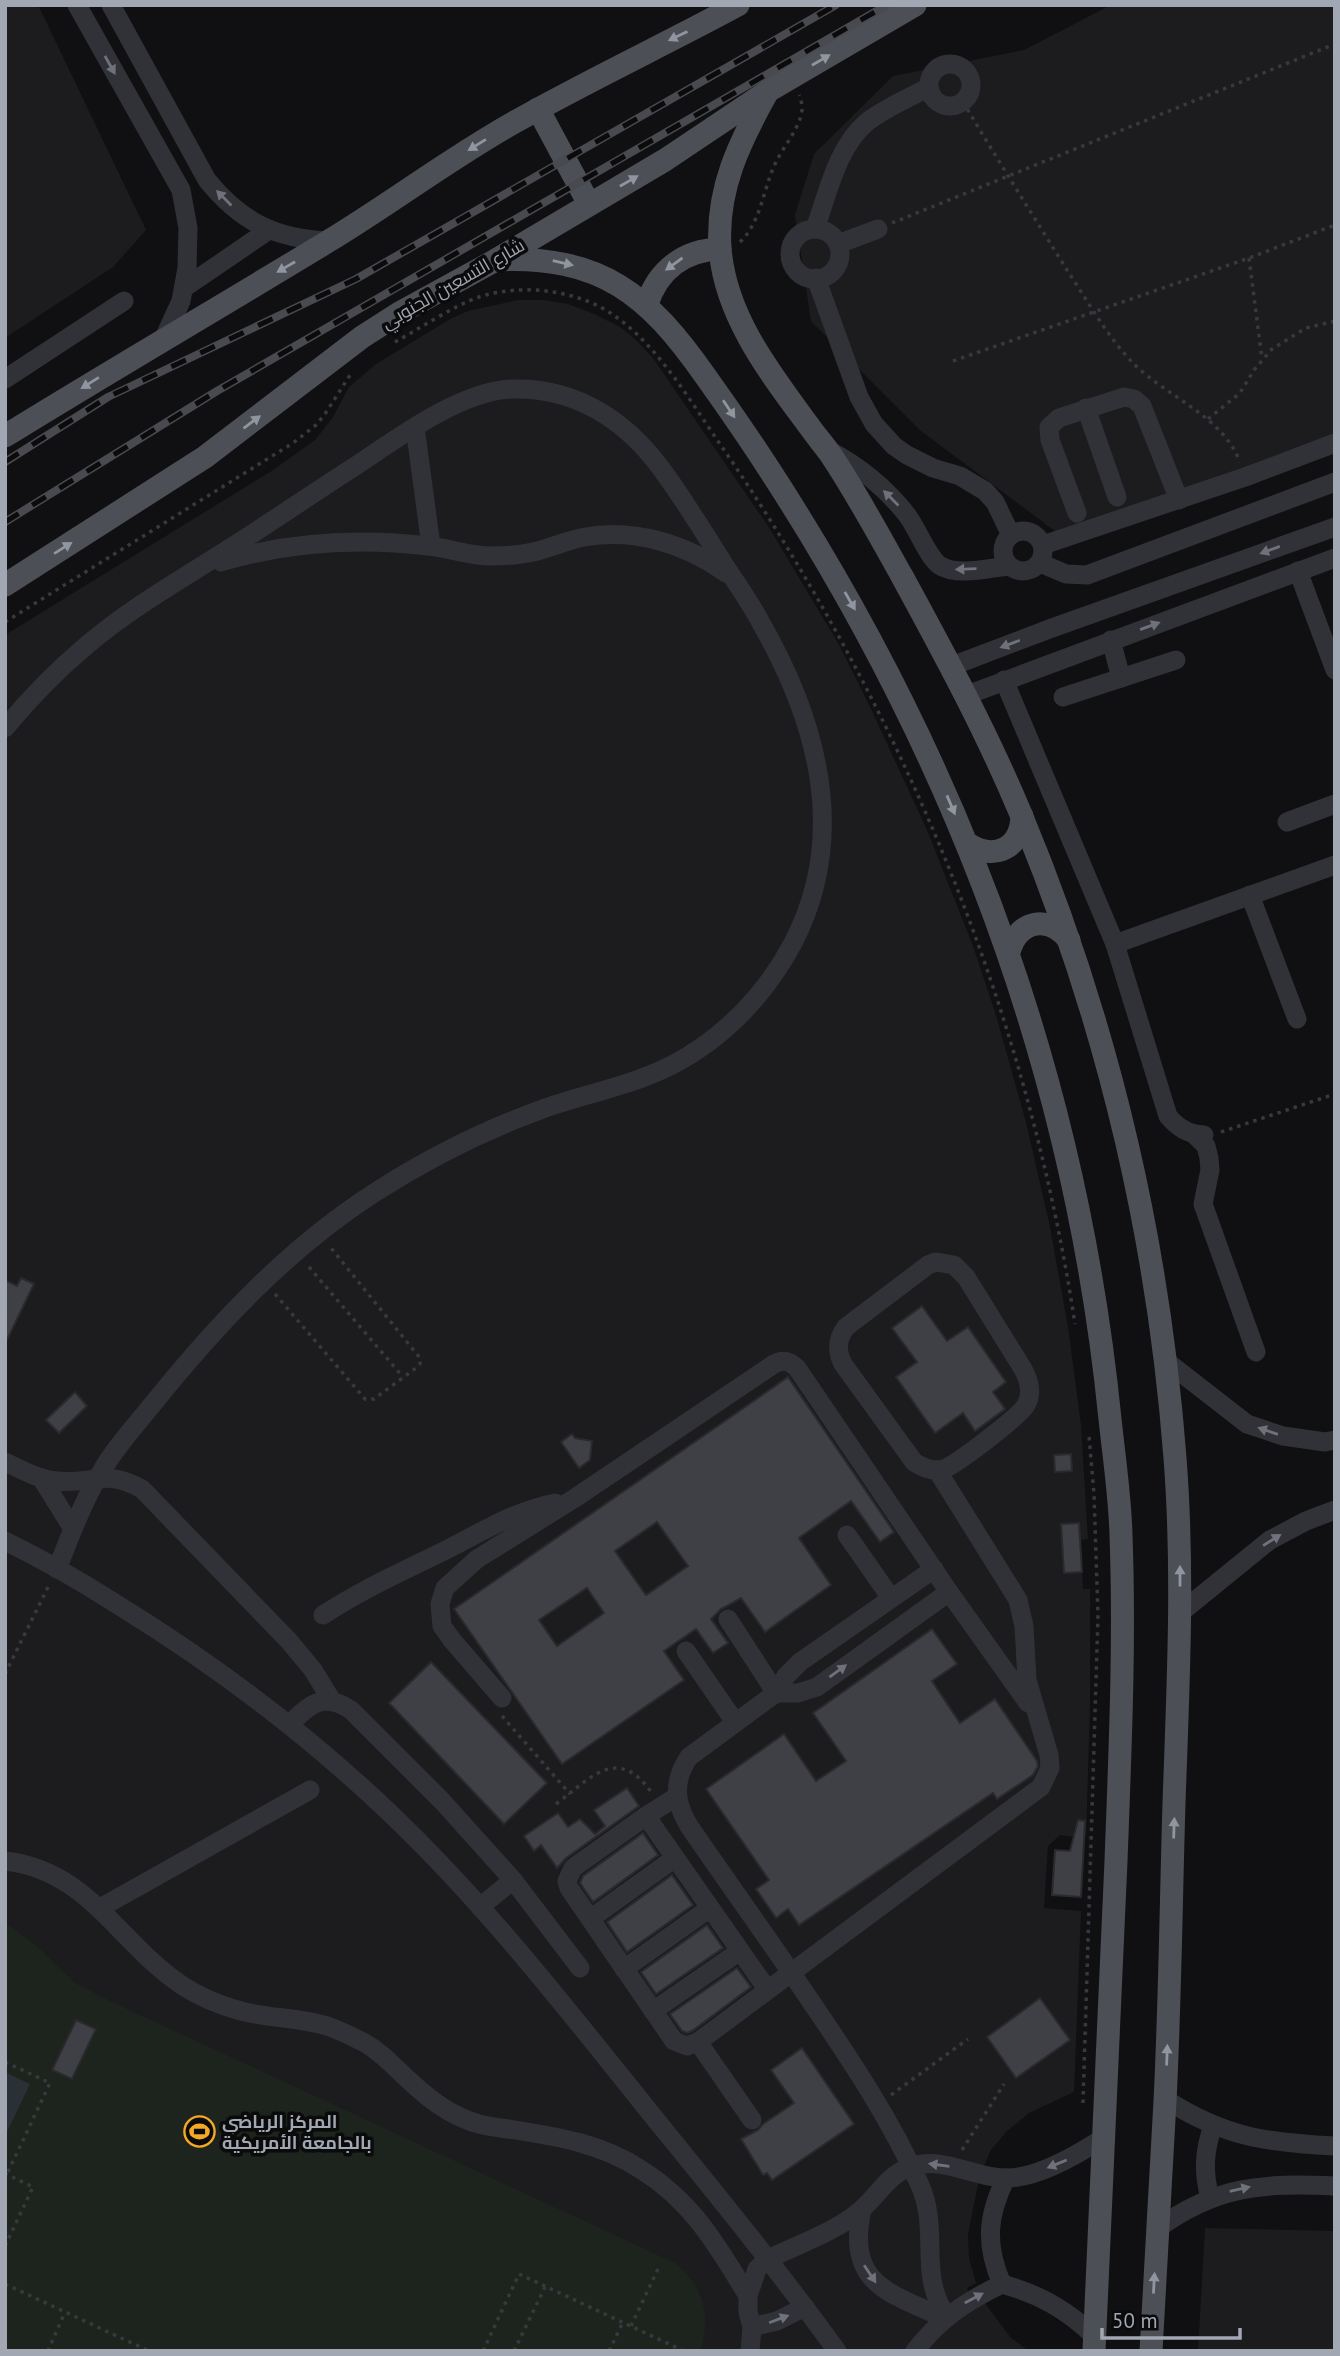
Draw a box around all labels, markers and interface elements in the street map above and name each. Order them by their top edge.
one-way arrow [667,30,687,42]
one-way arrow [811,54,830,66]
one-way arrow [104,55,116,74]
one-way arrow [468,138,487,151]
one-way arrow [619,175,638,188]
one-way arrow [215,190,232,207]
street label: شارع التسعين الجنوبي [377,233,530,336]
one-way arrow [666,257,684,272]
one-way arrow [552,258,574,269]
one-way arrow [276,260,295,273]
one-way arrow [81,377,100,390]
one-way arrow [722,400,736,418]
one-way arrow [243,416,261,430]
one-way arrow [882,489,899,506]
one-way arrow [53,542,73,555]
one-way arrow [1260,545,1281,556]
one-way arrow [955,564,977,575]
one-way arrow [844,592,857,611]
one-way arrow [1139,620,1160,631]
one-way arrow [1000,638,1021,649]
one-way arrow [946,795,957,816]
one-way arrow [1257,1425,1278,1436]
one-way arrow [1262,1534,1281,1547]
one-way arrow [1174,1565,1186,1587]
one-way arrow [829,1665,847,1679]
one-way arrow [1168,1817,1179,1839]
one-way arrow [1161,2044,1172,2066]
place label: المركز الرياضي بالجامعة الأمريكية [222,2110,372,2154]
sports icon: المركز الرياضي بالجامعة الأمريكية [182,2115,216,2149]
one-way arrow [1046,2158,1067,2169]
one-way arrow [928,2160,950,2171]
one-way arrow [1229,2184,1251,2195]
one-way arrow [863,2264,876,2283]
one-way arrow [1149,2271,1160,2293]
one-way arrow [964,2292,984,2304]
scale bar [1102,2296,1240,2340]
text: 50 m [1112,2307,1158,2334]
one-way arrow [769,2313,790,2324]

